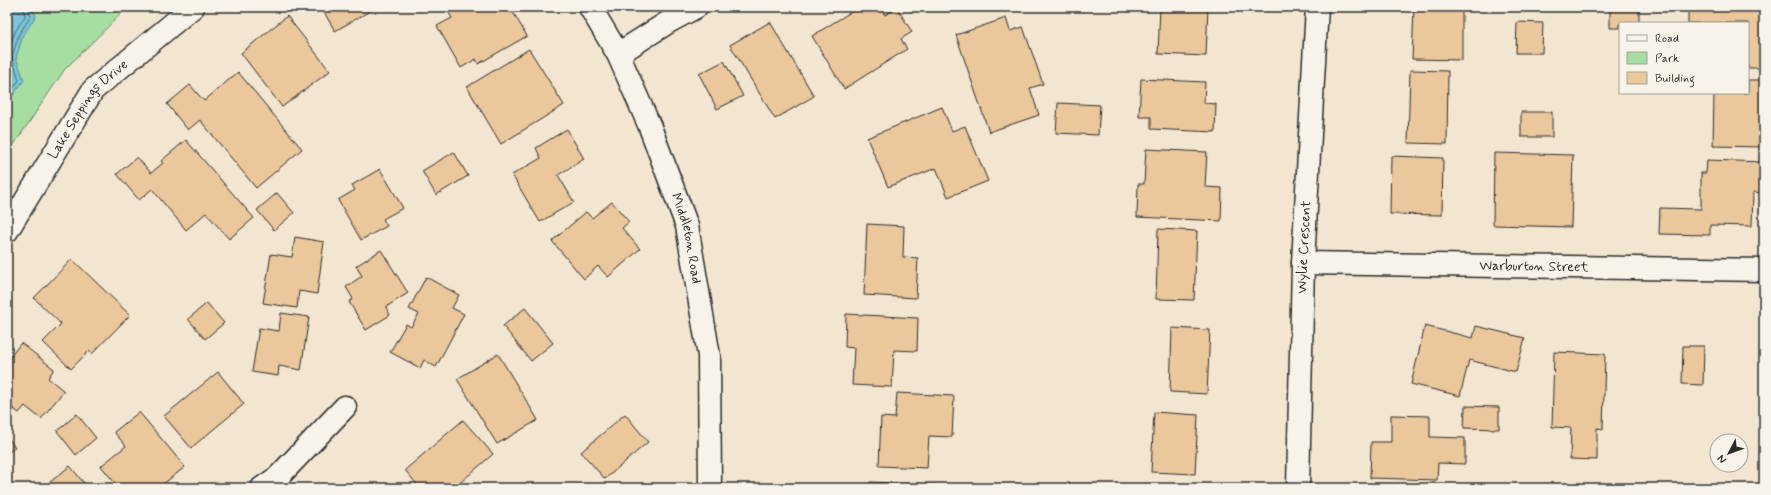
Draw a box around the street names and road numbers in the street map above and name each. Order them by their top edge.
street label: Lake Seppings Drive [44,56,132,162]
street label: Middleton Road [666,191,706,285]
street label: Wylie Crescent [1293,200,1315,294]
street label: Warburton Street [1479,257,1590,276]

